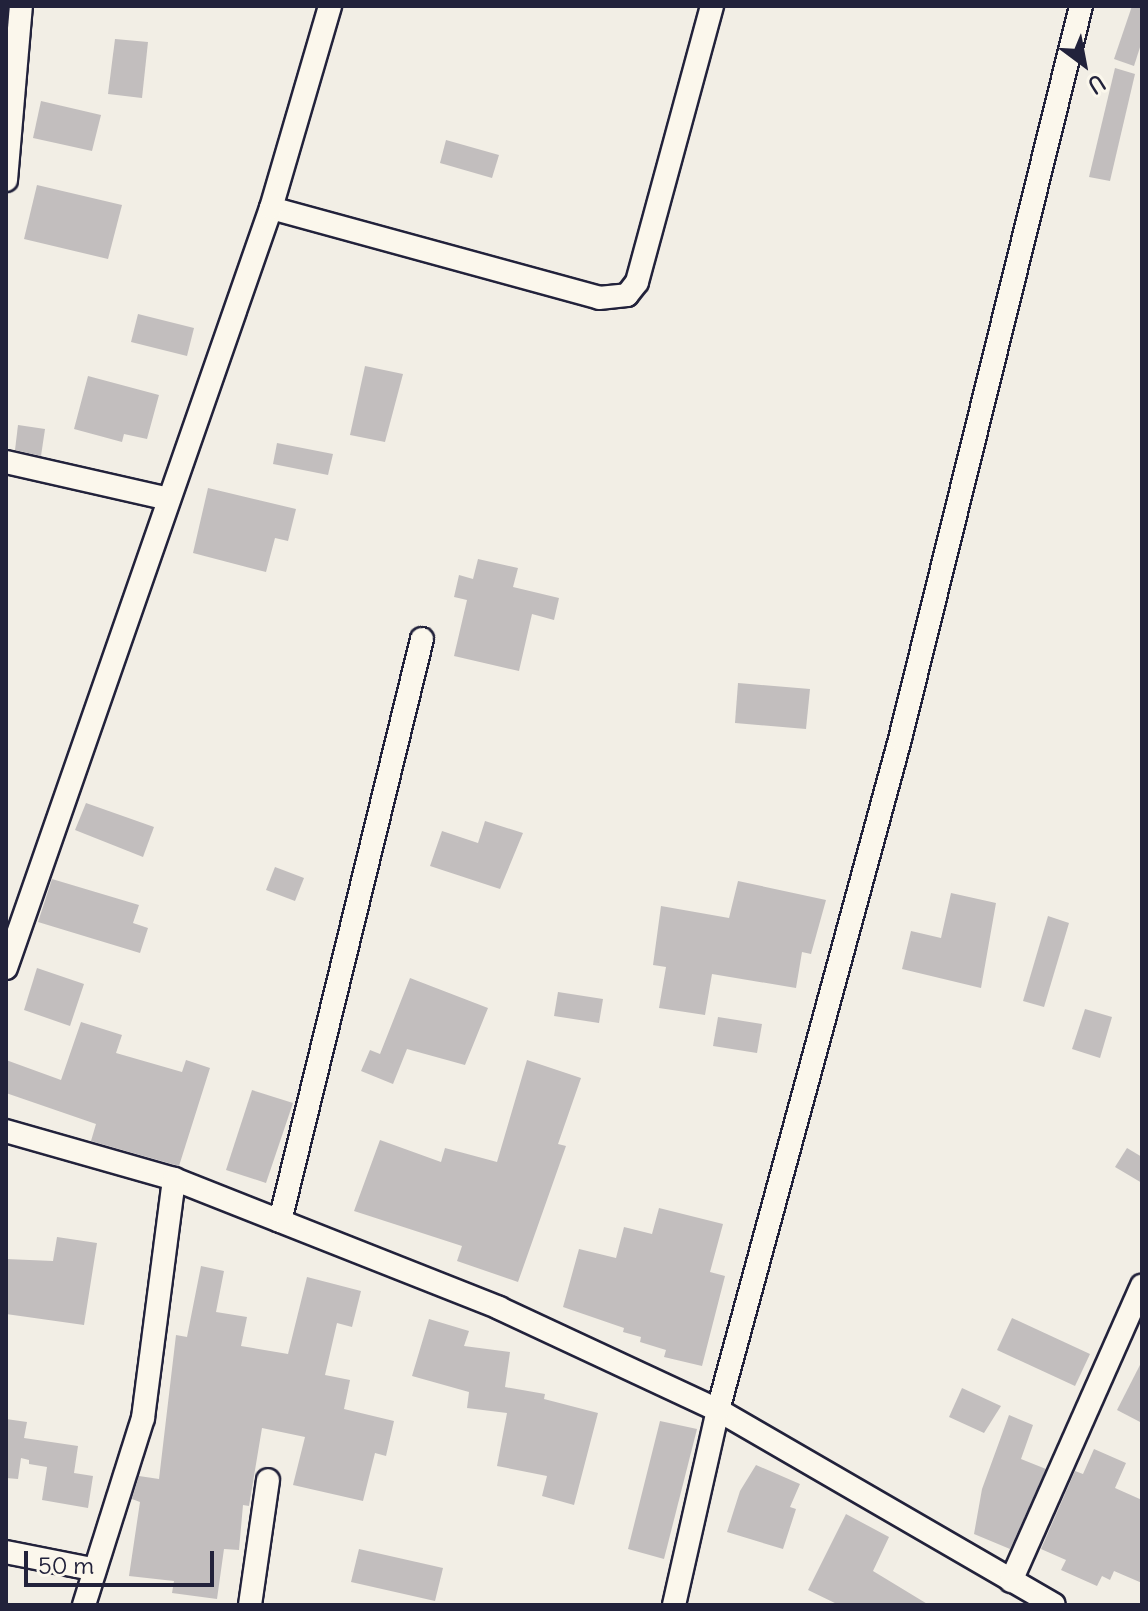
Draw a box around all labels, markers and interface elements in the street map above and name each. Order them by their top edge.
north arrow [1044,24,1124,104]
text: U [1083,68,1111,100]
scale bar [28,1535,218,1585]
text: 50 m [38,1550,94,1580]

